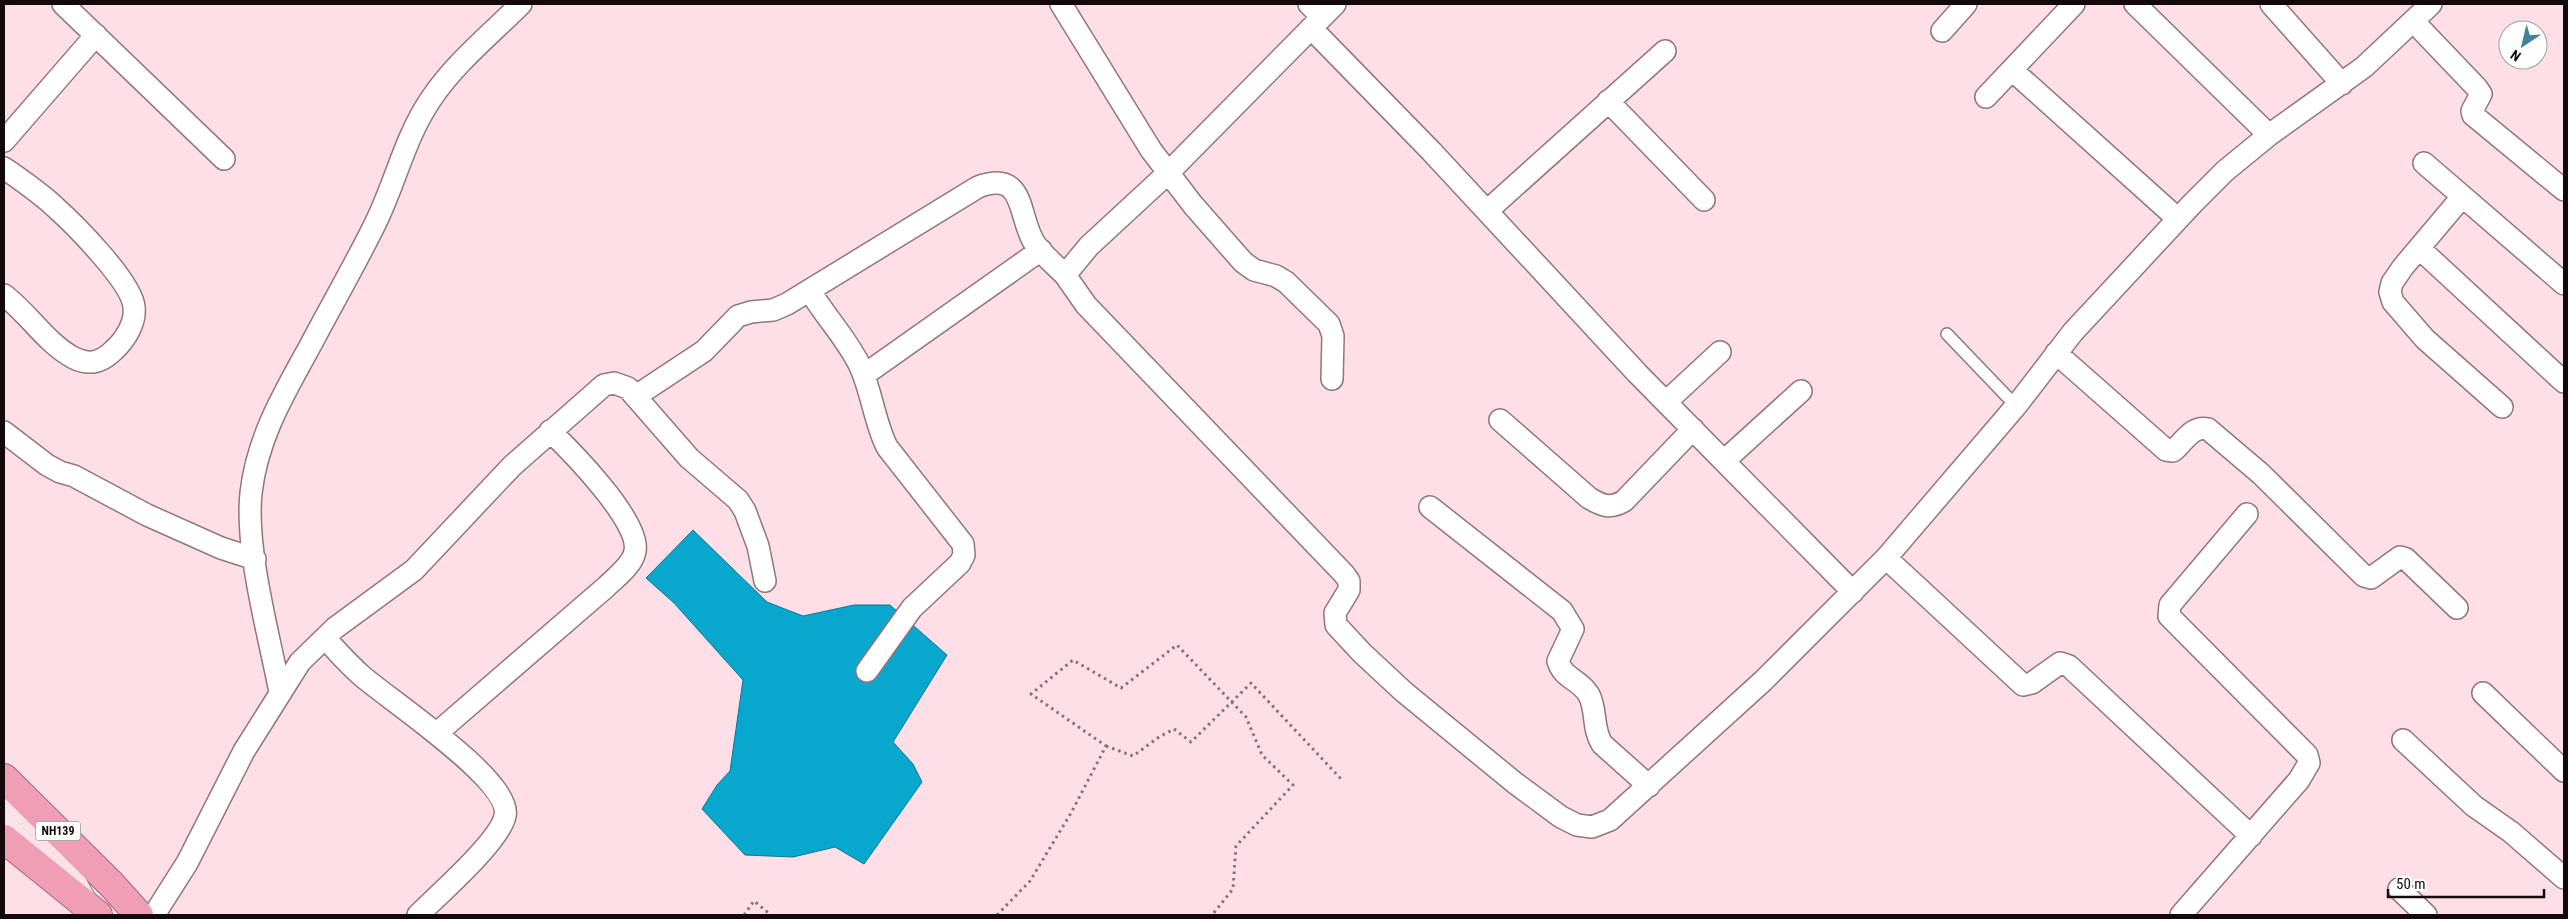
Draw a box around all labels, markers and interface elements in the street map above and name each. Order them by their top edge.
north arrow [2498,20,2548,70]
text: N [2507,47,2524,65]
road number: NH139 [36,821,80,840]
scale bar [2388,866,2544,898]
text: 50 m [2396,875,2426,893]

